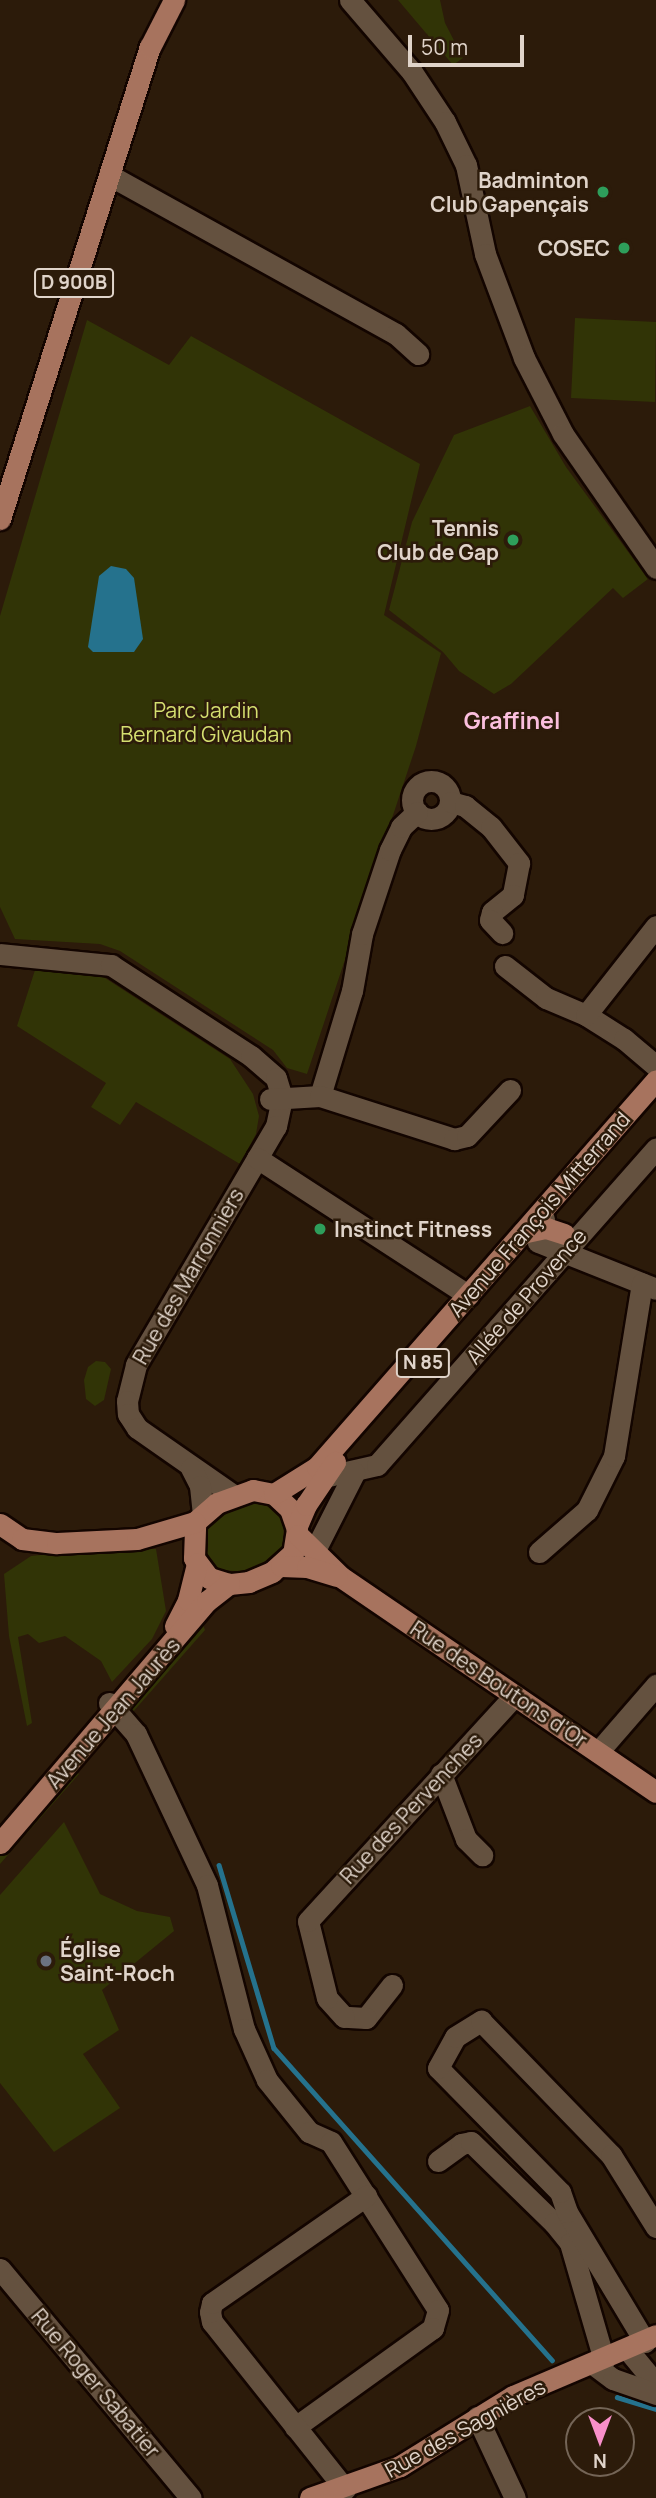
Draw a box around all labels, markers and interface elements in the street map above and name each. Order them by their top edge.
scale bar [411,21,526,65]
text: 50 m [421,33,468,61]
place label: Badminton Club Gapençais [430,167,589,217]
marker: Badminton Club Gapençais [595,184,611,200]
place label: COSEC [538,235,610,261]
marker: COSEC [616,240,632,256]
road number: D 900B [34,268,114,298]
place label: Tennis Club de Gap [377,515,499,565]
marker: Tennis Club de Gap [505,532,521,548]
park label: Parc Jardin Bernard Givaudan [120,697,292,747]
district label: Graffinel [464,706,560,734]
street label: Avenue François Mitterrand [443,1106,635,1322]
street label: Rue des Marronniers [127,1183,249,1369]
place label: Instinct Fitness [334,1216,492,1242]
marker: Instinct Fitness [312,1221,328,1237]
street label: Allée de Provence [460,1223,592,1369]
road number: N 85 [395,1348,451,1378]
street label: Rue des Boutons d'Or [406,1615,592,1753]
street label: Avenue Jean Jaurès [41,1633,185,1793]
street label: Rue des Pervenches [335,1728,487,1888]
place label: Église Saint-Roch [60,1936,175,1986]
marker: Église Saint-Roch [38,1953,54,1969]
street label: Rue Roger Sabatier [27,2304,165,2462]
street label: Rue des Sagnières [380,2373,550,2483]
north arrow [565,2407,635,2477]
text: N [593,2448,607,2474]

